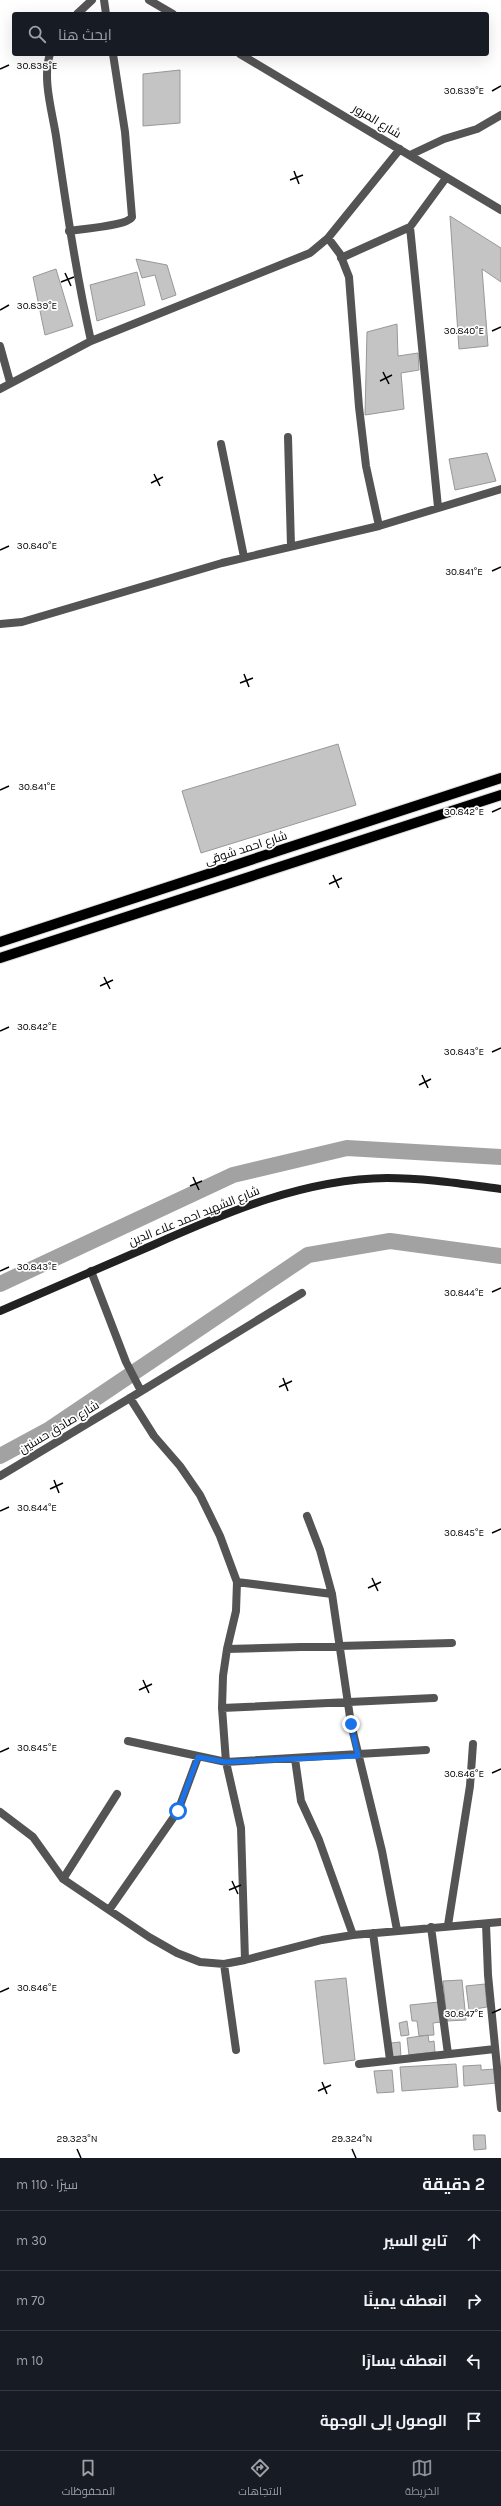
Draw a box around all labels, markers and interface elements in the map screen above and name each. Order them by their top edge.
search box [12,12,489,56]
icon: search [26,23,48,45]
text: ابحث هنا [58,26,112,44]
text: 30.838°E [17,60,57,72]
text: 30.839°E [444,85,484,97]
street label: شارع المرور [349,101,404,142]
text: 30.839°E [17,300,57,312]
text: 30.840°E [444,325,484,337]
text: 30.840°E [17,540,57,552]
text: 30.841°E [445,566,483,578]
text: 30.841°E [18,781,56,793]
text: 30.842°E [444,806,484,818]
street label: شارع احمد شوقى [203,828,289,869]
text: 30.842°E [17,1021,57,1033]
text: 30.843°E [444,1046,484,1058]
street label: شارع الشهيد احمد علاء الدين [126,1183,262,1250]
text: 30.843°E [17,1261,57,1273]
text: 30.844°E [444,1287,484,1299]
street label: شارع صادق حسنين [16,1398,102,1457]
text: 30.844°E [17,1502,57,1514]
text: 30.845°E [444,1527,484,1539]
route end [342,1715,360,1733]
text: 30.845°E [17,1742,57,1754]
text: 30.846°E [444,1768,484,1780]
route start [169,1802,187,1820]
text: 30.846°E [17,1982,57,1994]
text: 30.847°E [444,2008,484,2020]
text: 29.323°N [56,2133,98,2145]
text: 29.324°N [332,2133,372,2145]
text: 2 دقيقة [422,2174,485,2194]
text: سيرًا · 110 m [16,2177,78,2192]
icon: ahead [463,2230,485,2252]
text: تابع السير [384,2232,447,2250]
text: 30 m [16,2233,47,2248]
icon: right [463,2290,485,2312]
text: انعطف يمينًا [363,2292,447,2310]
text: 70 m [16,2293,45,2308]
icon: left [463,2350,485,2372]
text: انعطف يسارًا [361,2352,447,2370]
text: 10 m [16,2353,43,2368]
icon: arrive [463,2410,485,2432]
text: الوصول إلى الوجهة [320,2412,447,2430]
tab: المحفوظات [62,2457,115,2501]
tab: الاتجاهات [238,2457,282,2501]
tab: الخريطة [405,2457,439,2501]

